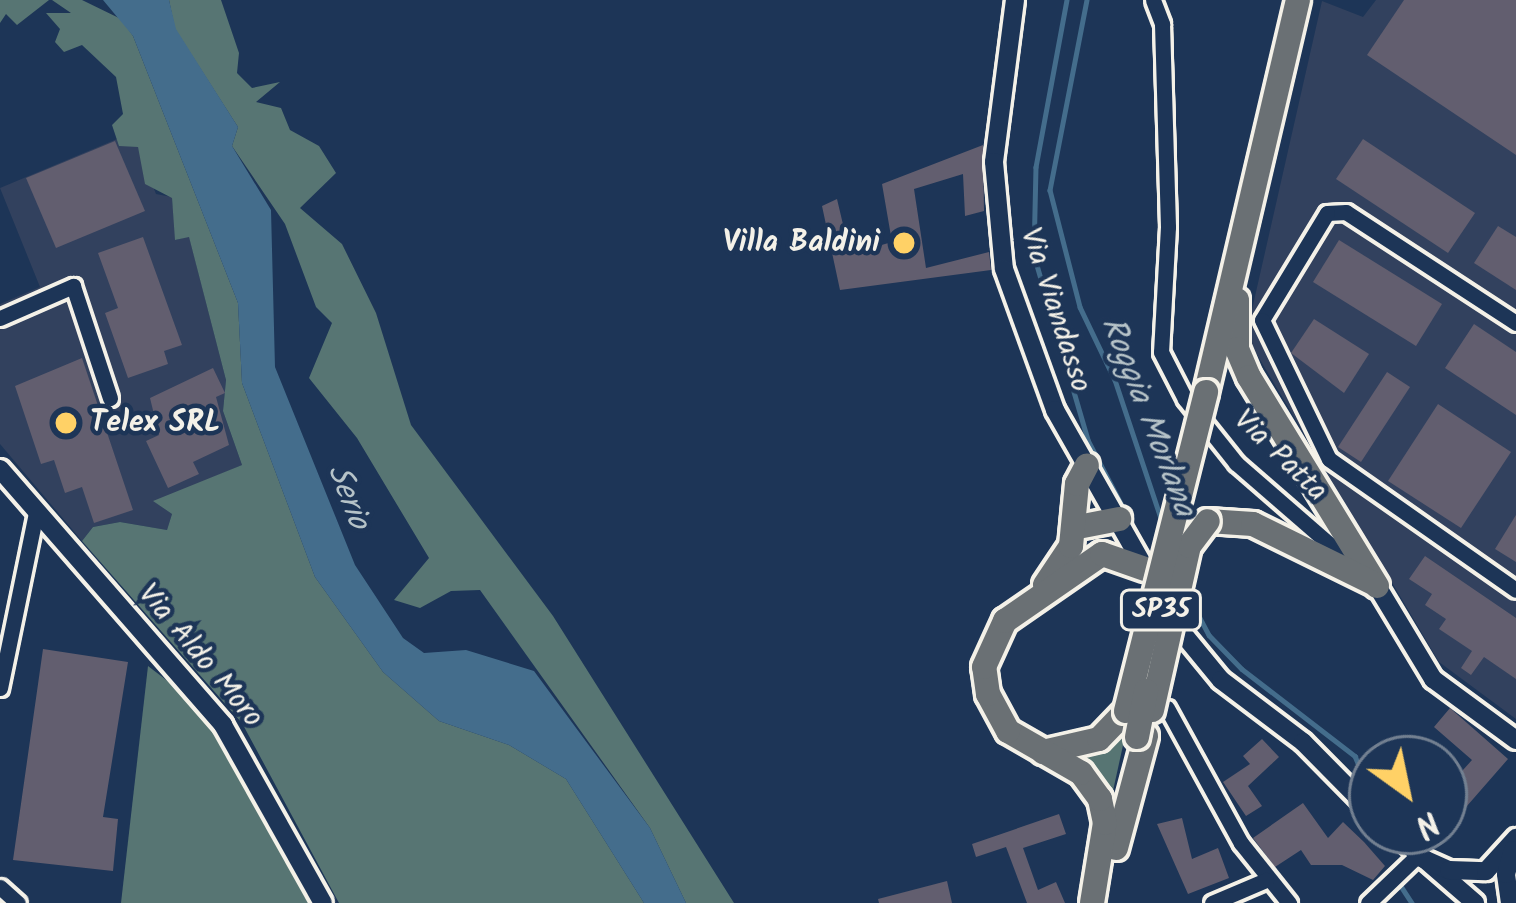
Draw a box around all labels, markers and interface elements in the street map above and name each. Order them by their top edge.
street label: Via Viandasso [1012,223,1098,397]
place label: Villa Baldini [723,225,880,261]
marker: Villa Baldini [891,230,917,256]
water label: Roggia Morlana [1091,312,1203,522]
street label: Via Patta [1225,402,1335,510]
place label: Telex SRL [90,405,220,441]
marker: Telex SRL [53,410,79,436]
water label: Serio [317,459,377,535]
street label: Via Aldo Moro [130,577,270,735]
road number: SP35 [1119,589,1203,631]
north arrow [1348,735,1468,855]
text: N [1403,795,1449,851]

